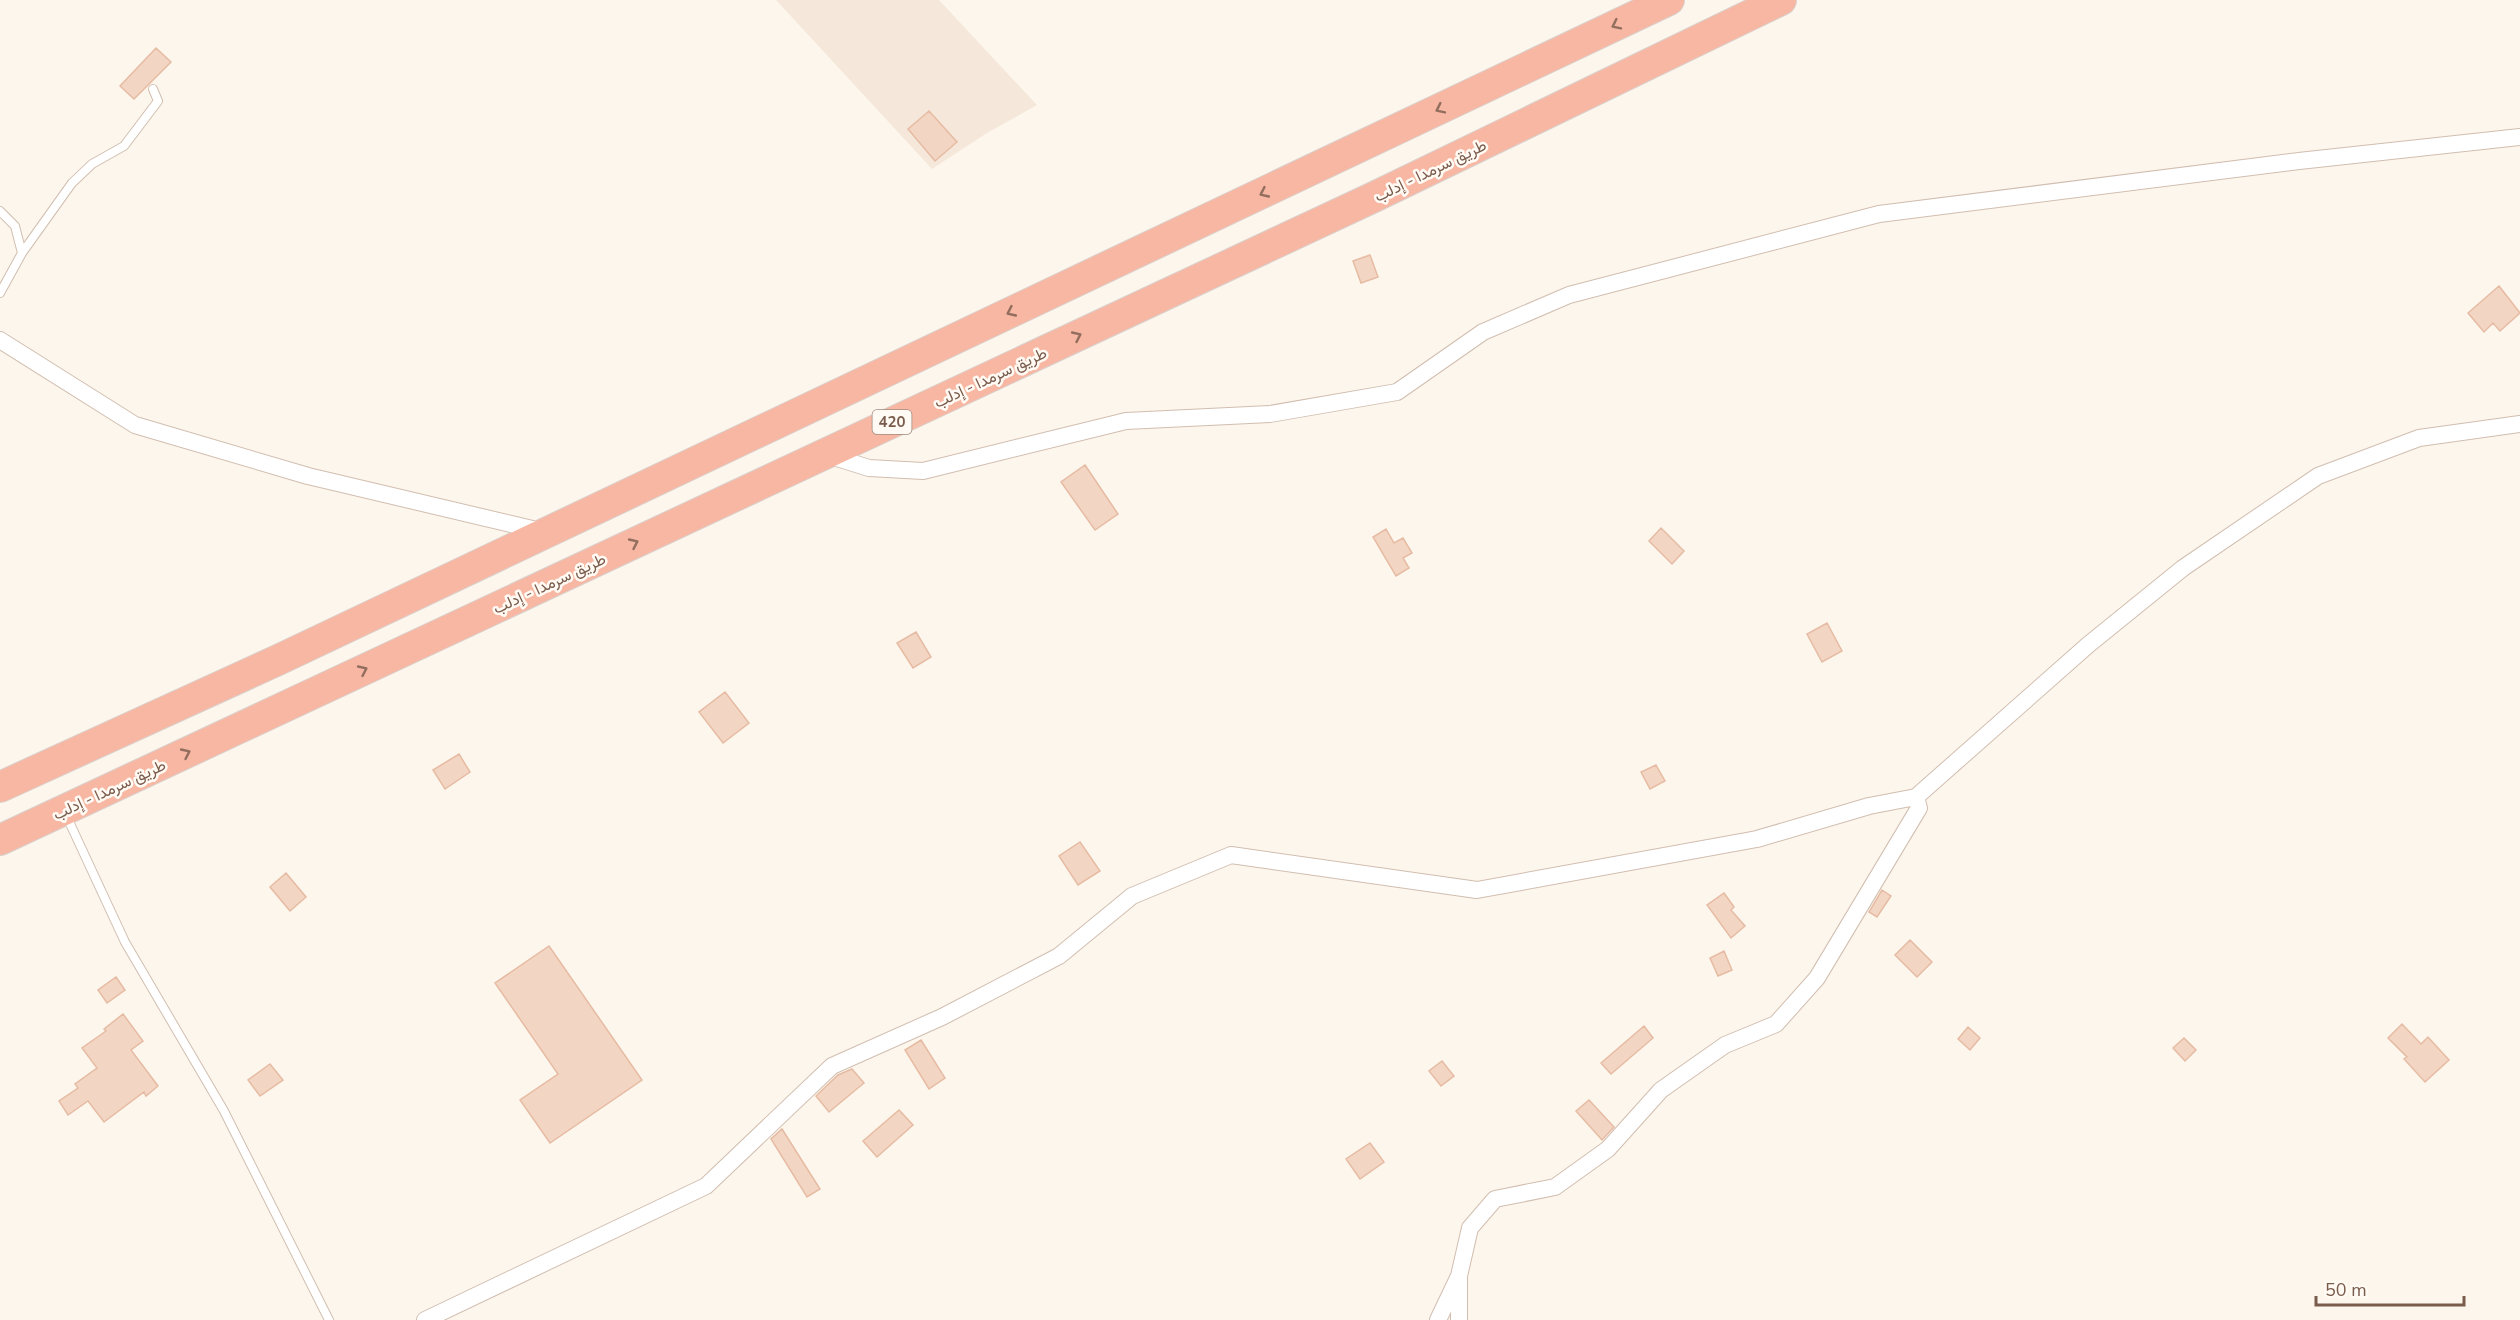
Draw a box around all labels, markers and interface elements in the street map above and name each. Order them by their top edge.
one-way arrow [1611,18,1622,30]
one-way arrow [1436,102,1447,114]
street label: طريق سرمدا - إدلب [1371,134,1490,208]
one-way arrow [1259,186,1270,198]
one-way arrow [1007,304,1018,316]
one-way arrow [1071,331,1082,343]
street label: طريق سرمدا - إدلب [930,342,1050,414]
road number: 420 [872,410,912,434]
one-way arrow [628,538,639,550]
street label: طريق سرمدا - إدلب [489,548,609,620]
one-way arrow [356,666,367,678]
one-way arrow [180,749,191,761]
street label: طريق سرمدا - إدلب [49,754,169,826]
scale bar [2316,1269,2464,1307]
text: 50 m [2325,1278,2367,1302]

